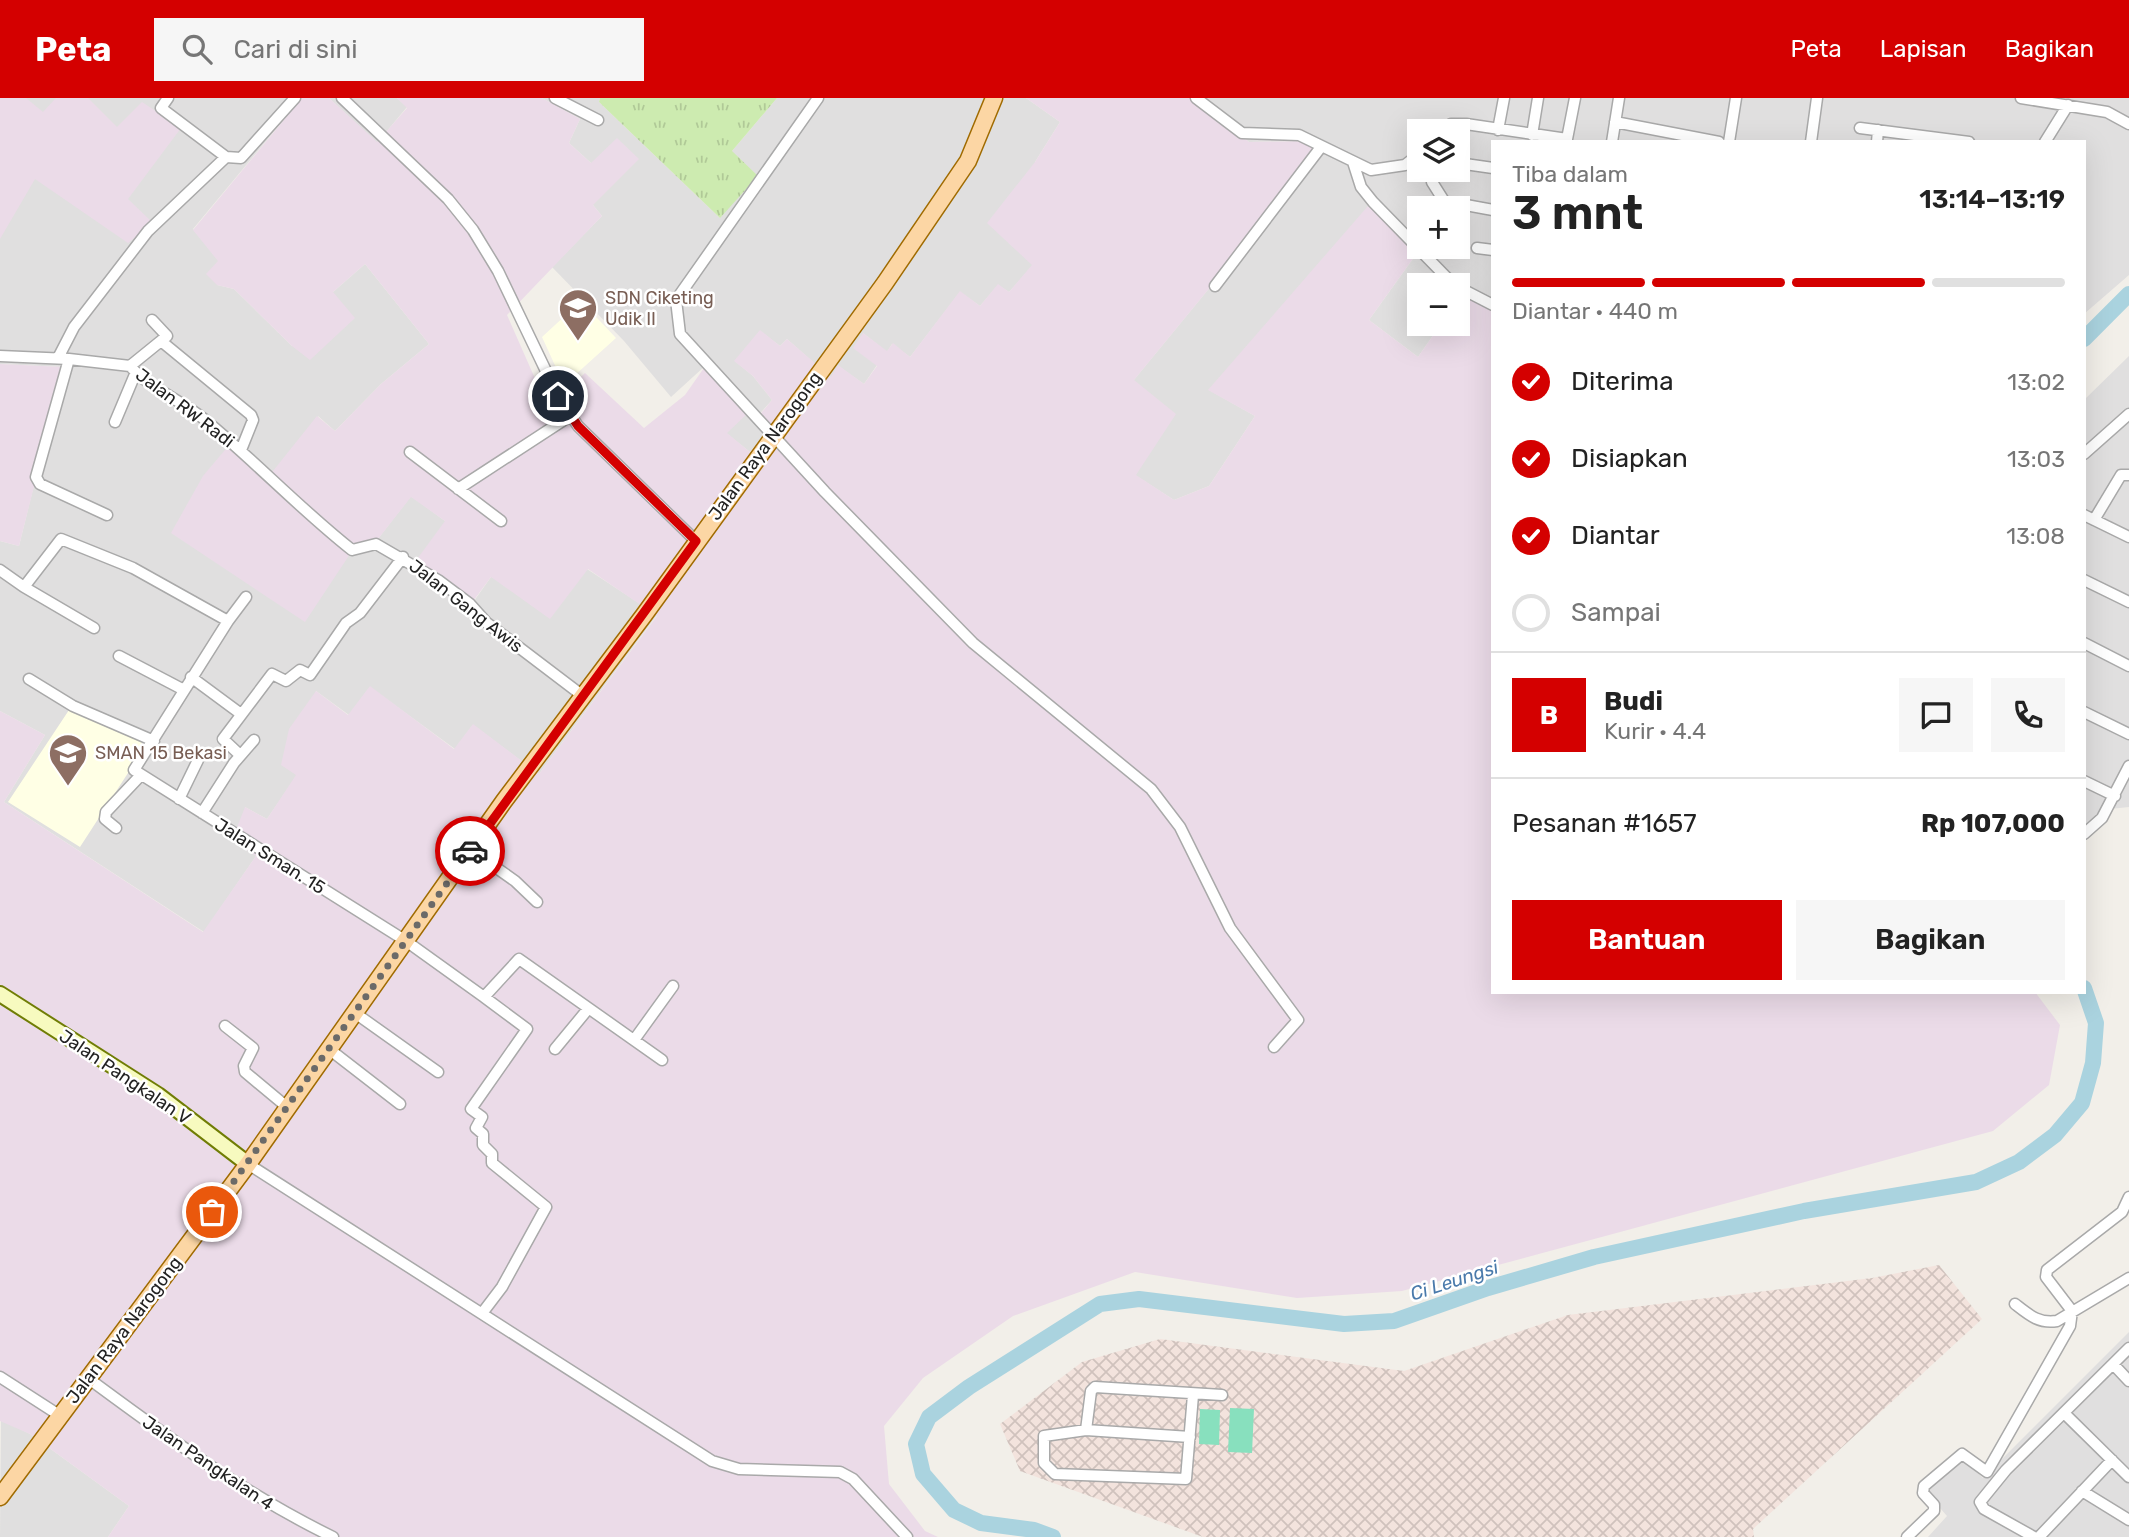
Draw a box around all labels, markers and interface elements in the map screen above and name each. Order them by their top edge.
search box [154,18,644,81]
text: Peta [35,30,112,69]
icon: search [178,30,216,68]
text: Cari di sini [234,34,357,65]
text: Peta [1790,35,1842,63]
text: Lapisan [1880,35,1967,63]
text: Bagikan [2005,35,2094,63]
map controls [1407,119,1470,336]
button: layers [1407,119,1470,182]
text: Tiba dalam [1512,160,1628,188]
text: 13:14–13:19 [1919,184,2065,215]
text: 3 mnt [1512,186,1643,241]
button: + [1407,196,1470,259]
button: − [1407,273,1470,336]
school or university icon: SDN Ciketing Udik II [557,287,599,342]
place label: SDN Ciketing Udik II [605,287,714,330]
text: Diantar · 440 m [1512,297,1678,325]
icon: check [1512,363,1550,401]
street label: Jalan RW Radi [131,364,239,452]
pin [528,366,588,426]
text: Diterima [1571,366,1674,397]
street label: Jalan Raya Narogong [704,367,826,525]
text: 13:02 [2007,368,2065,396]
icon: home [539,377,577,415]
icon: check [1512,440,1550,478]
text: Disiapkan [1571,443,1688,474]
text: 13:03 [2007,445,2065,473]
icon: check [1512,517,1550,555]
text: Diantar [1571,520,1660,551]
text: 13:08 [2006,522,2065,550]
street label: Jalan Gang Awis [405,555,527,657]
text: Sampai [1571,597,1661,628]
button: chat [1899,678,1973,752]
button: phone [1991,678,2065,752]
text: Budi [1604,686,1663,717]
text: B [1540,700,1558,731]
text: Kurir · 4.4 [1604,717,1706,745]
school or university icon: SMAN 15 Bekasi [47,732,89,787]
place label: SMAN 15 Bekasi [95,742,227,764]
text: Pesanan #1657 [1512,808,1697,839]
text: Rp 107,000 [1921,808,2065,839]
street label: Jalan Sman. 15 [211,813,329,899]
courier [435,816,505,886]
icon: car [451,832,489,870]
button: Bantuan [1512,900,1782,980]
button: Bagikan [1796,900,2065,980]
street label: Jalan Pangkalan V [55,1025,195,1129]
pin [182,1182,242,1242]
icon: bag [193,1193,231,1231]
street label: Jalan Raya Narogong [61,1252,187,1408]
water label: Ci Leungsi [1407,1255,1502,1306]
street label: Jalan Pangkalan 4 [138,1411,278,1515]

